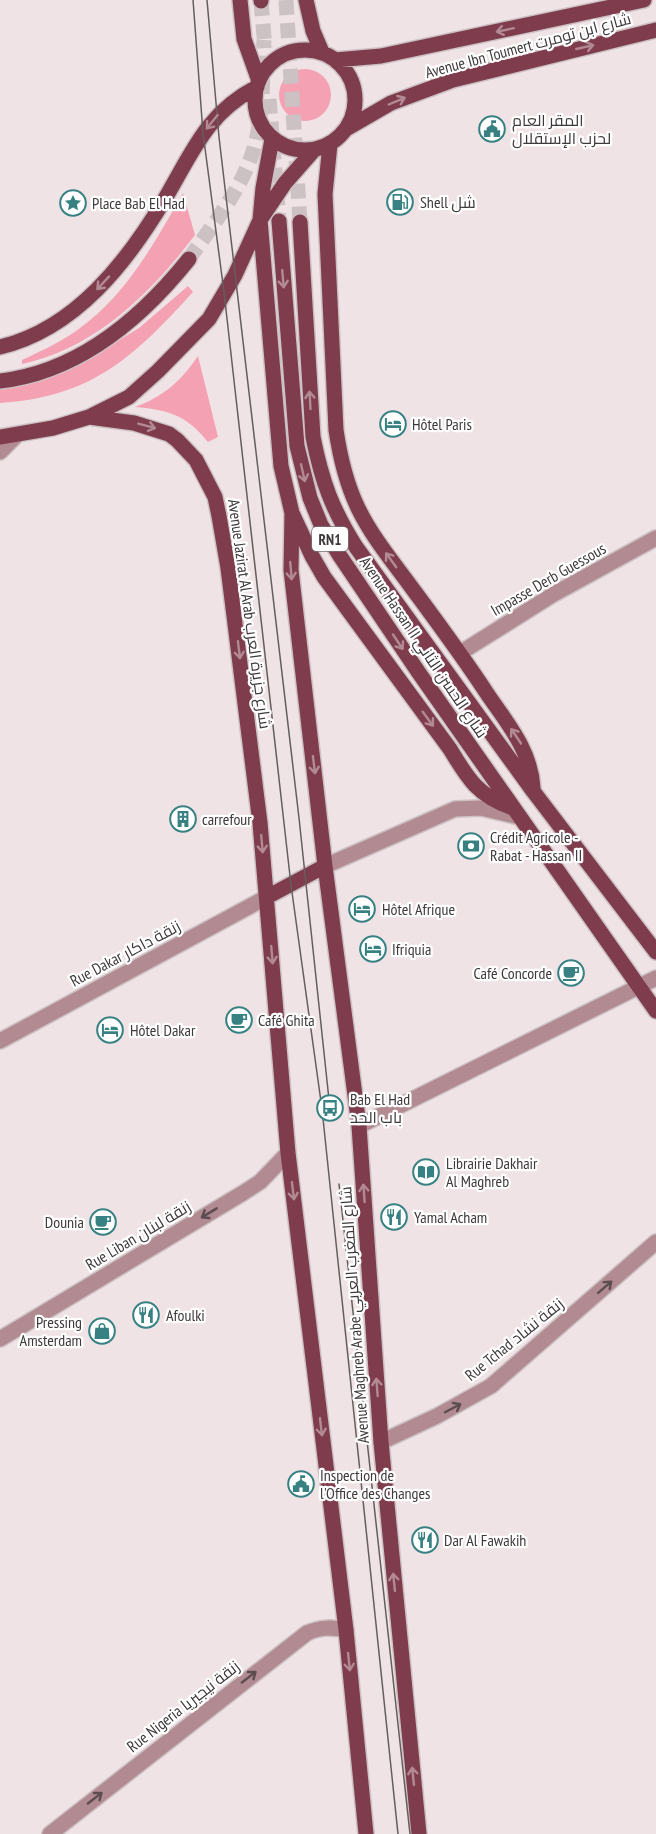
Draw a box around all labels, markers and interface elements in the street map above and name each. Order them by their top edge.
street label: Avenue Ibn Toumert شارع ابن تومرت [423,8,634,84]
one-way arrow [496,25,515,36]
one-way arrow [575,41,594,53]
one-way arrow [388,95,406,106]
place label: المقر العام لحزب الإستقلال [512,110,611,149]
one-way arrow [205,114,218,130]
public building icon: المقر العام لحزب الإستقلال [477,114,507,144]
fuel station icon: Shell شل [385,187,415,217]
place icon: Place Bab El Had [58,188,88,218]
place label: Shell شل [420,192,476,213]
place label: Place Bab El Had [92,193,185,213]
one-way arrow [278,269,289,289]
one-way arrow [95,276,110,291]
one-way arrow [305,391,316,411]
hotel icon: Hôtel Paris [378,409,408,439]
place label: Hôtel Paris [412,414,472,434]
one-way arrow [137,421,156,432]
one-way arrow [297,463,309,482]
street label: Avenue Jazirat Al Arab شارع جزيرة العرب [222,498,276,731]
road number: RN1 [312,527,348,551]
street label: Impasse Derb Guessous [487,538,609,620]
street label: Avenue Hassan II شارع الحسن الثاني [352,552,492,744]
one-way arrow [385,552,397,568]
one-way arrow [286,560,297,580]
one-way arrow [392,633,404,649]
one-way arrow [233,640,244,659]
one-way arrow [422,710,434,726]
one-way arrow [510,728,522,745]
one-way arrow [308,754,319,774]
building icon: carrefour [168,804,198,834]
place label: carrefour [202,809,252,829]
place label: Crédit Agricole - Rabat - Hassan II [490,827,582,865]
bank icon: Crédit Agricole - Rabat - Hassan II [456,831,486,861]
one-way arrow [257,833,268,853]
hotel icon: Hôtel Afrique [347,894,377,924]
place label: Hôtel Afrique [382,899,455,919]
street label: Rue Dakar زنقة داكار [66,916,184,990]
hotel icon: Ifriquia [358,934,388,964]
place label: Ifriquia [392,939,431,959]
one-way arrow [267,945,278,965]
cafe icon: Café Concorde [556,958,586,988]
place label: Café Concorde [473,963,552,983]
cafe icon: Café Ghita [224,1005,254,1035]
place label: Café Ghita [258,1010,315,1030]
hotel icon: Hôtel Dakar [95,1015,125,1045]
place label: Hôtel Dakar [130,1020,196,1040]
place label: Bab El Had باب الحد [350,1089,410,1127]
bus stop icon: Bab El Had باب الحد [315,1093,345,1123]
place label: Librairie Dakhair Al Maghreb [446,1153,538,1191]
library icon: Librairie Dakhair Al Maghreb [411,1157,441,1187]
one-way arrow [288,1181,299,1201]
one-way arrow [358,1183,369,1203]
street label: Avenue Maghreb Arabe شارع المغرب العربي [335,1186,377,1444]
street label: Rue Liban زنقة لبنان [82,1196,195,1275]
restaurant icon: Yamal Acham [379,1202,409,1232]
cafe icon: Dounia [88,1207,118,1237]
place label: Yamal Acham [414,1207,487,1227]
one-way arrow [201,1208,218,1220]
place label: Dounia [45,1212,84,1232]
one-way arrow [597,1280,612,1294]
street label: Rue Tchad زنقة نشاد [461,1293,567,1385]
restaurant icon: Afoulki [131,1300,161,1330]
place label: Afoulki [166,1305,205,1325]
place label: Pressing Amsterdam [20,1312,82,1350]
shop icon: Pressing Amsterdam [87,1316,117,1346]
one-way arrow [371,1378,382,1398]
one-way arrow [443,1402,461,1413]
one-way arrow [316,1416,327,1436]
place label: Inspection de l'Office des Changes [320,1465,430,1503]
public building icon: Inspection de l'Office des Changes [286,1469,316,1499]
restaurant icon: Dar Al Fawakih [410,1525,440,1555]
place label: Dar Al Fawakih [444,1530,526,1550]
one-way arrow [388,1572,399,1592]
one-way arrow [344,1652,355,1672]
street label: Rue Nigeria زنقة نيجيريا [123,1656,243,1756]
one-way arrow [241,1671,257,1684]
one-way arrow [407,1766,418,1786]
one-way arrow [87,1791,103,1804]

